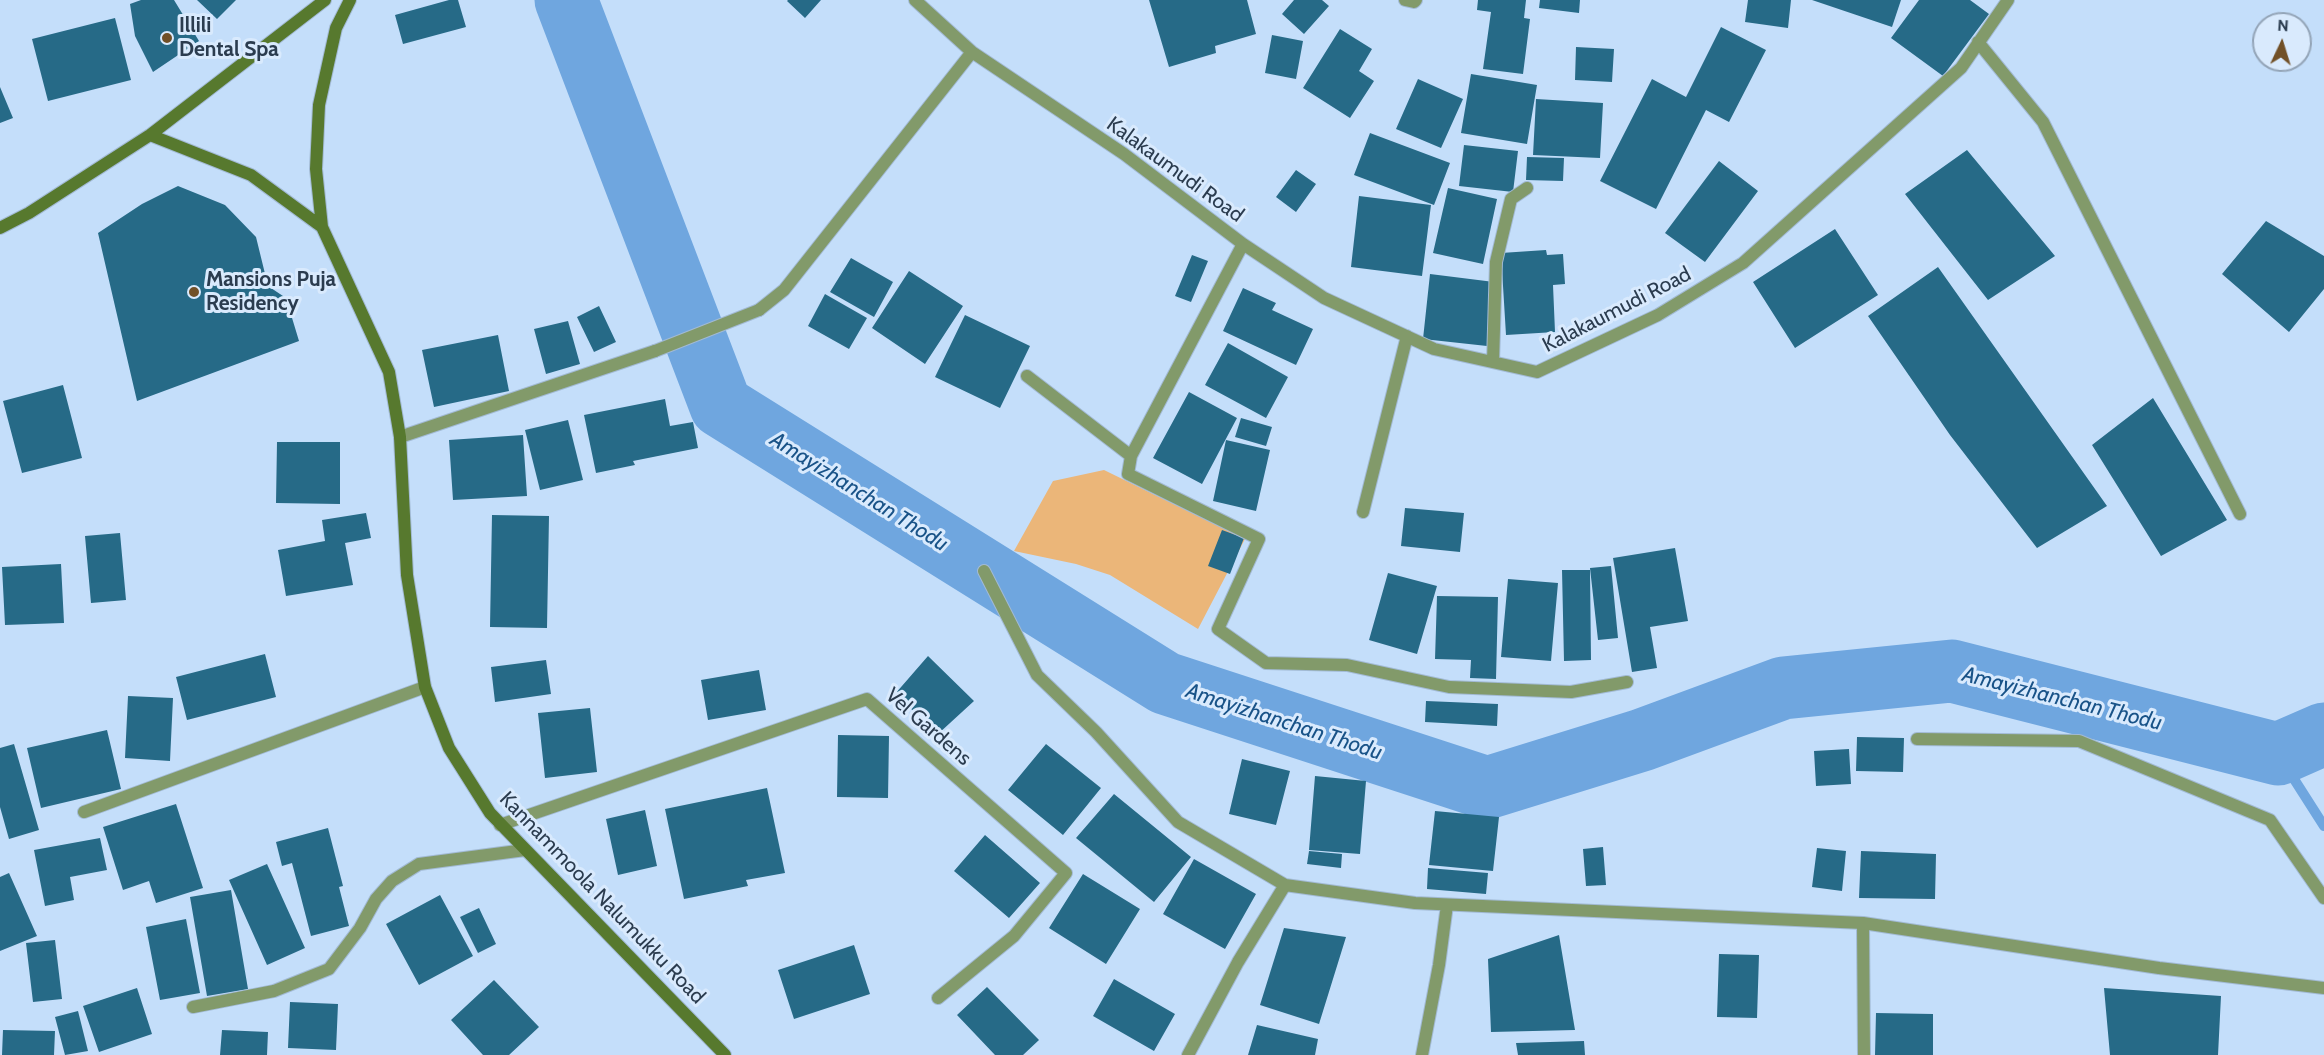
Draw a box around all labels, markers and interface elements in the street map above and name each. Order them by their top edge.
north arrow [2252,12,2312,72]
place label: Illili Dental Spa [179,13,279,63]
text: N [2277,16,2289,35]
marker: Illili Dental Spa [160,31,174,45]
street label: Kalakaumudi Road [1102,112,1248,228]
street label: Kalakaumudi Road [1539,262,1695,358]
place label: Mansions Puja Residency [206,267,336,317]
marker: Mansions Puja Residency [187,285,201,299]
water label: Amayizhanchan Thodu [765,427,953,557]
water label: Amayizhanchan Thodu [1960,661,2164,737]
water label: Amayizhanchan Thodu [1183,678,1385,766]
street label: Vel Gardens [880,683,976,771]
street label: Kannammoola Nalumukku Road [494,787,710,1009]

